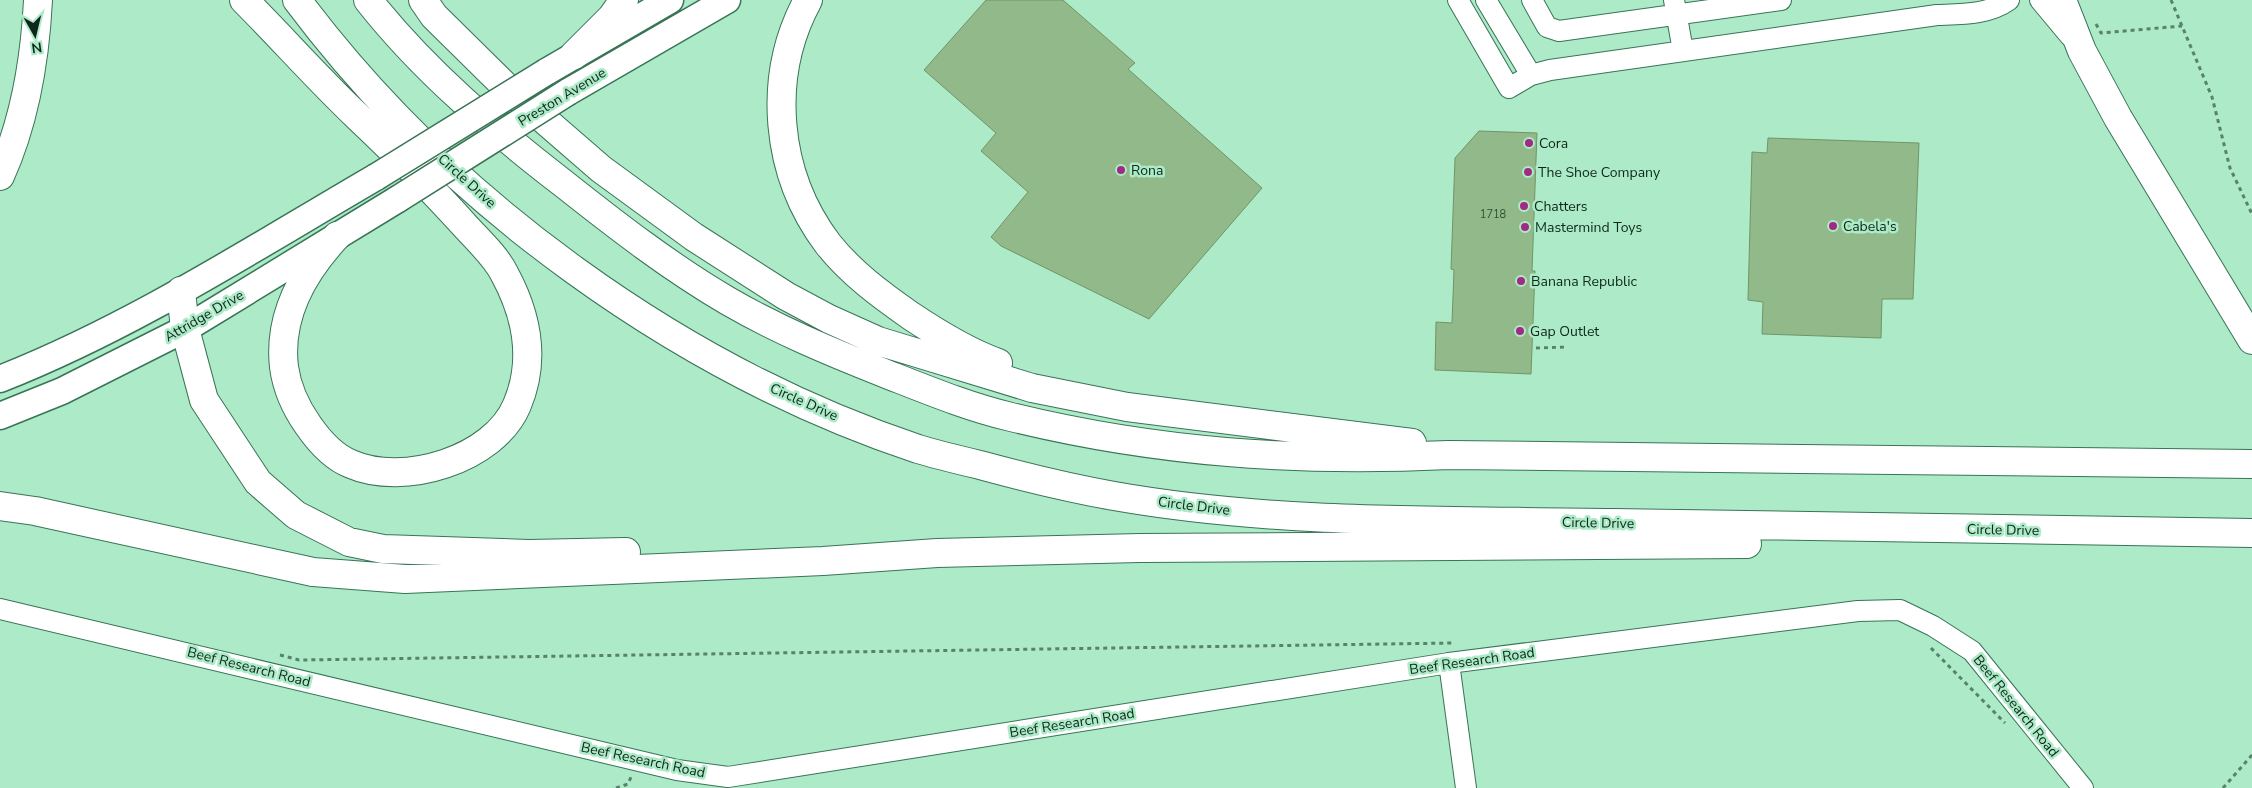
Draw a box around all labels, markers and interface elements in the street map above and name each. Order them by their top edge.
north arrow [10,10,60,60]
text: N [30,37,43,58]
street label: Preston Avenue [514,63,610,131]
place label: Cora [1539,134,1568,153]
marker: Cora [1523,137,1535,149]
street label: Circle Drive [434,150,500,212]
place label: Rona [1131,161,1163,180]
place label: The Shoe Company [1538,163,1661,182]
marker: Rona [1115,164,1127,176]
marker: The Shoe Company [1522,166,1534,178]
place label: Chatters [1534,197,1588,216]
marker: Chatters [1518,200,1530,212]
house number: 1718 [1480,207,1507,222]
place label: Cabela's [1843,217,1897,236]
place label: Mastermind Toys [1535,218,1642,237]
marker: Cabela's [1827,220,1839,232]
marker: Mastermind Toys [1519,221,1531,233]
place label: Banana Republic [1531,272,1637,291]
marker: Banana Republic [1515,275,1527,287]
street label: Attridge Drive [161,286,247,346]
place label: Gap Outlet [1530,322,1599,341]
marker: Gap Outlet [1514,325,1526,337]
street label: Circle Drive [767,379,841,425]
street label: Circle Drive [1157,492,1231,520]
street label: Circle Drive [1562,513,1634,533]
street label: Circle Drive [1967,520,2039,540]
street label: Beef Research Road [185,642,313,692]
street label: Beef Research Road [1408,643,1536,679]
street label: Beef Research Road [1969,651,2063,761]
street label: Beef Research Road [1008,704,1136,742]
street label: Beef Research Road [579,738,707,782]

